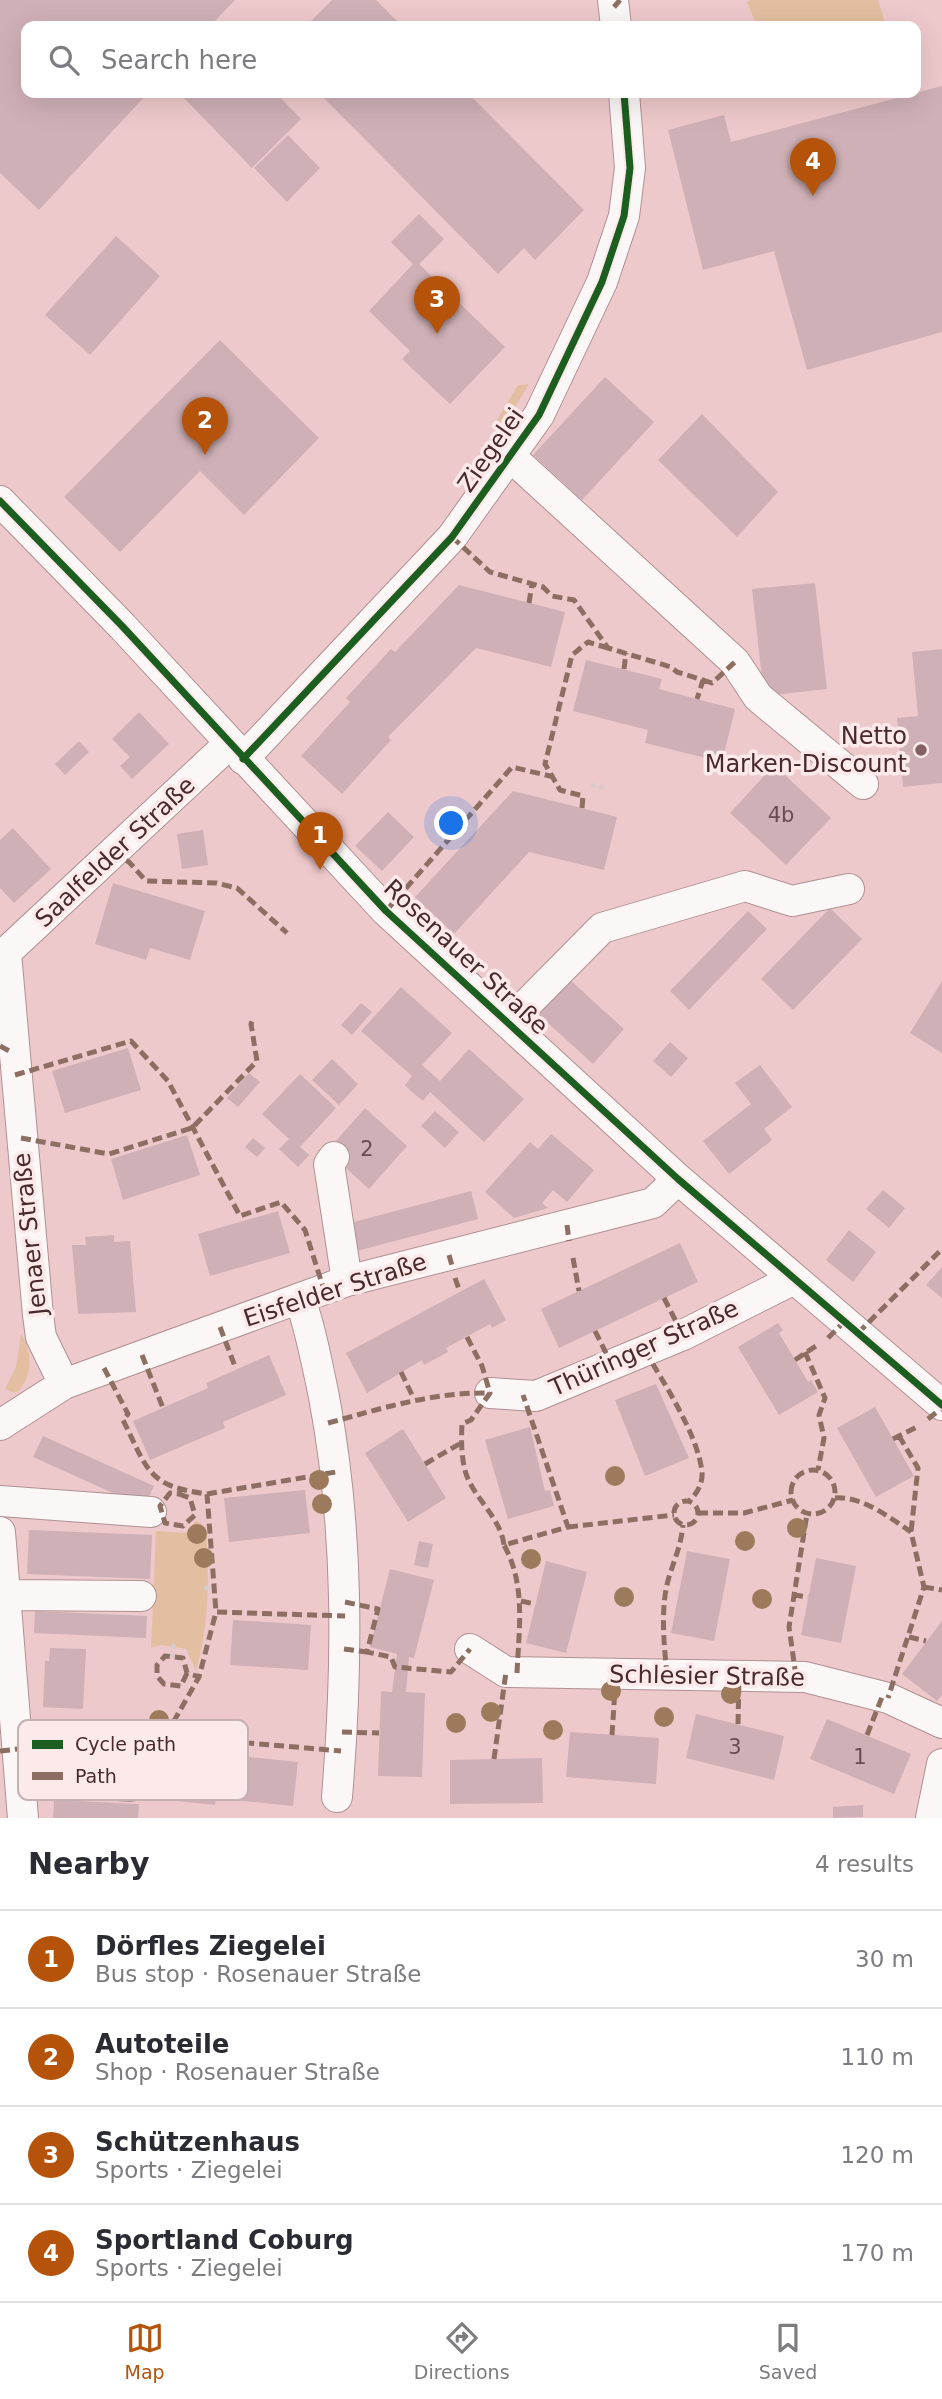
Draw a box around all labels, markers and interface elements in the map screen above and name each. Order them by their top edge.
search box [21,21,921,98]
icon: search [45,41,83,79]
text: Search here [101,45,257,75]
pin: 4 [790,138,836,196]
pin: 3 [414,276,460,334]
pin: 2 [182,397,228,455]
street label: Ziegelei [452,403,530,497]
place label: Netto Marken-Discount [705,722,907,778]
marker: Netto Marken-Discount [913,742,929,758]
street label: Saalfelder Straße [29,771,201,933]
house number: 4b [768,803,794,827]
your location [434,806,468,840]
pin: 1 [297,812,343,870]
street label: Rosenauer Straße [378,874,554,1040]
house number: 2 [360,1137,374,1161]
street label: Jenaer Straße [8,1151,53,1319]
street label: Eisfelder Straße [240,1247,430,1333]
street label: Thüringer Straße [544,1294,743,1403]
street label: Schlesier Straße [609,1660,805,1692]
legend [18,1720,248,1800]
text: Cycle path [75,1733,176,1755]
house number: 3 [728,1735,742,1759]
house number: 1 [853,1745,867,1769]
text: Path [75,1765,117,1787]
text: Nearby [28,1846,150,1881]
text: 4 results [815,1851,914,1877]
text: Dörfles Ziegelei [95,1931,326,1961]
text: 1 [43,1946,59,1972]
text: 30 m [855,1946,914,1972]
text: Bus stop · Rosenauer Straße [95,1961,421,1987]
text: Autoteile [95,2029,229,2059]
text: 2 [43,2044,59,2070]
text: 110 m [840,2044,914,2070]
text: Shop · Rosenauer Straße [95,2059,380,2085]
text: Schützenhaus [95,2127,300,2157]
text: 3 [43,2142,59,2168]
text: 120 m [840,2142,914,2168]
text: Sports · Ziegelei [95,2157,283,2183]
text: Sportland Coburg [95,2225,354,2255]
text: 4 [43,2240,59,2266]
text: 170 m [840,2240,914,2266]
text: Sports · Ziegelei [95,2255,283,2281]
tab: Map [125,2319,165,2383]
tab: Directions [414,2319,510,2383]
tab: Saved [759,2319,817,2383]

